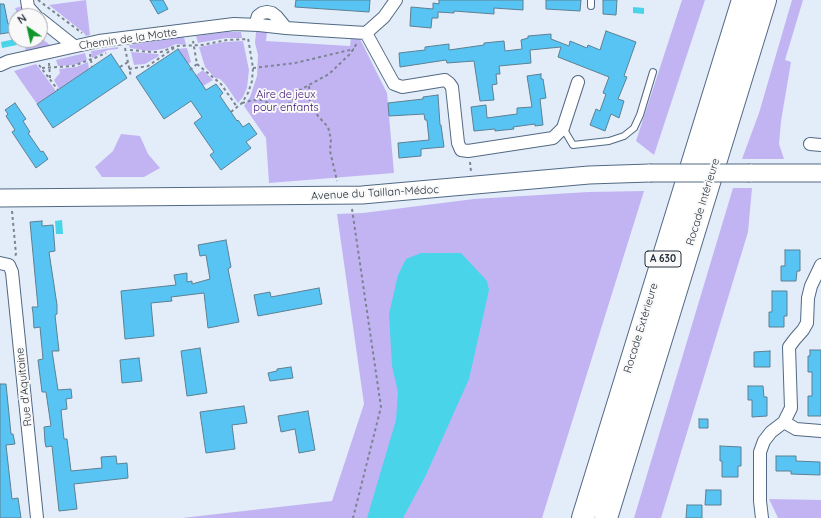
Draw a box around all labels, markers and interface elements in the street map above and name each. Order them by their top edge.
north arrow [8,8,48,48]
text: N [15,11,29,27]
street label: Chemin de la Motte [78,26,178,52]
park label: Aire de jeux pour enfants [253,88,319,114]
street label: Rocade Intérieure [683,157,723,247]
street label: Avenue du Taillan-Médoc [311,183,439,203]
road number: A 630 [645,251,681,267]
street label: Rocade Extérieure [621,281,661,375]
street label: Rue d'Aquitaine [13,347,35,427]

